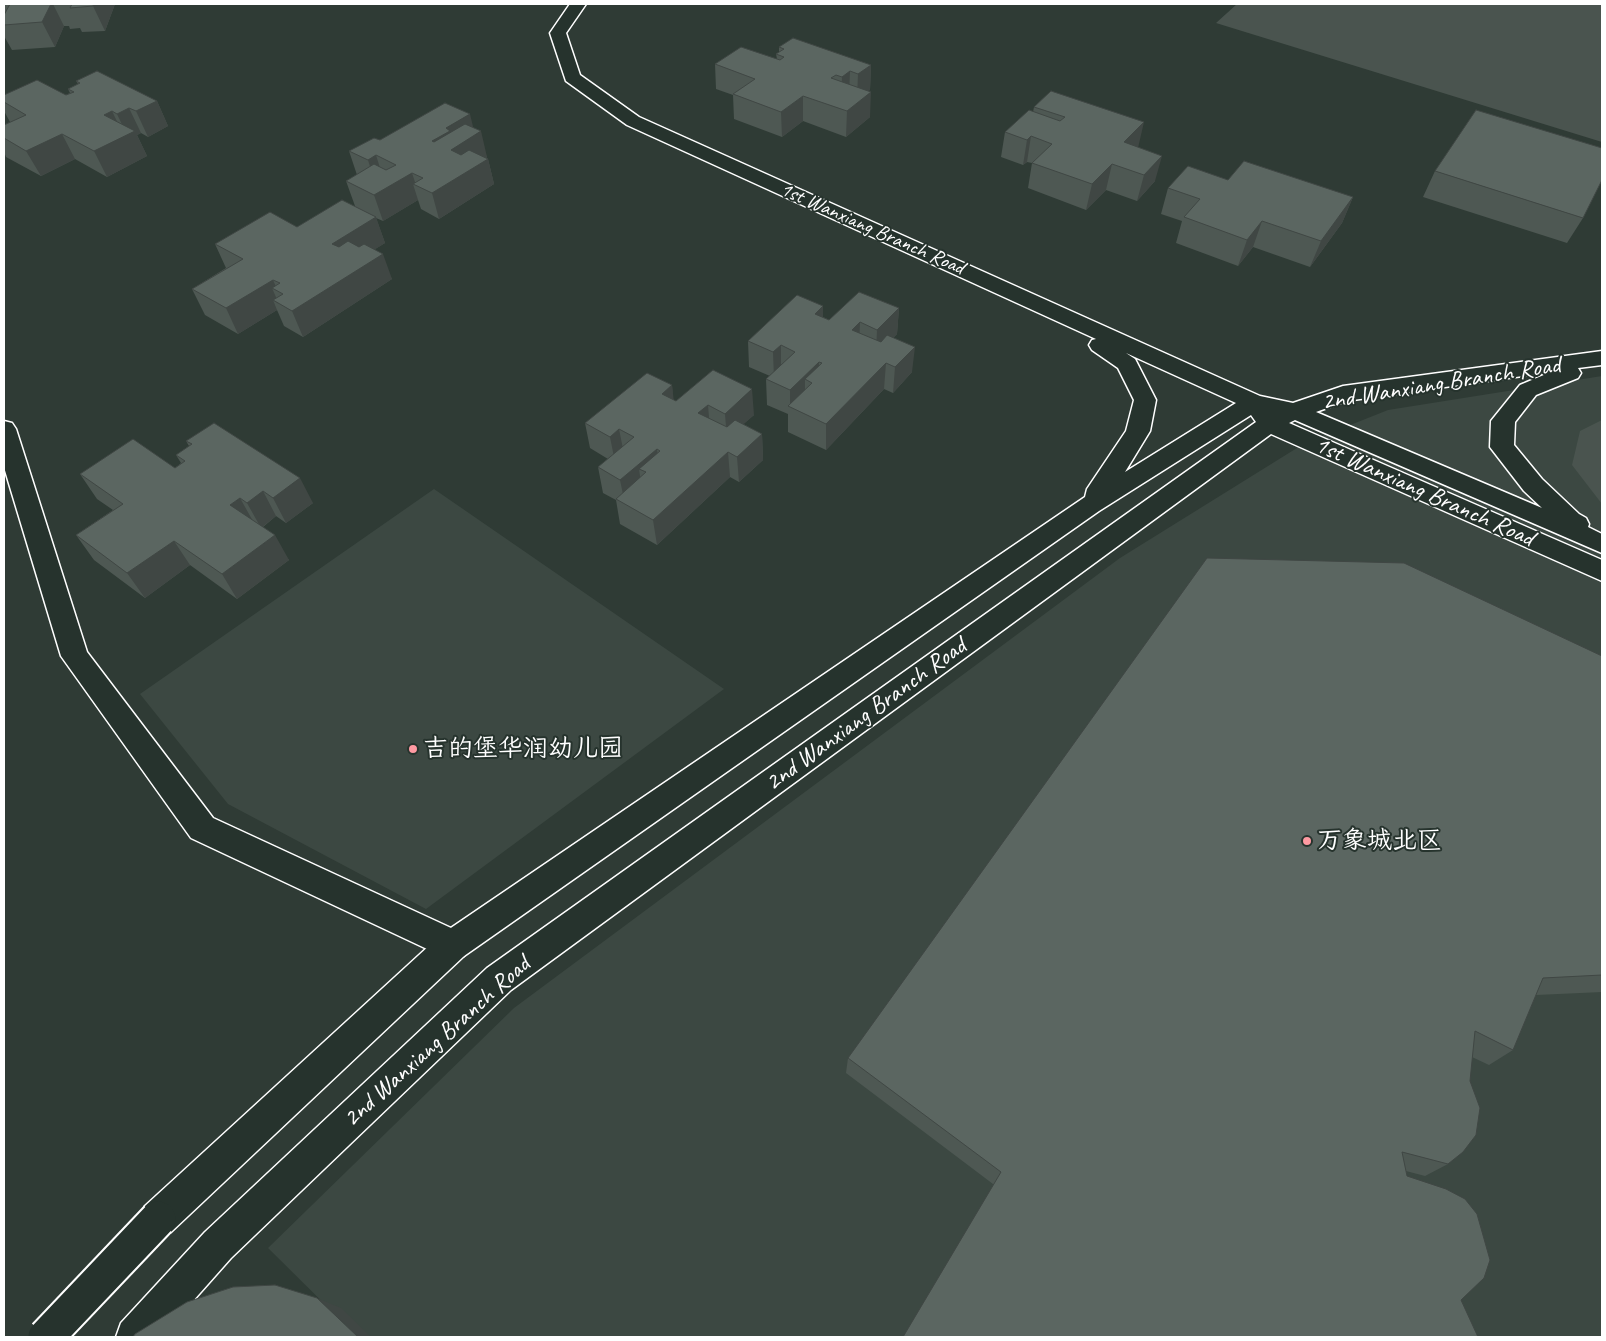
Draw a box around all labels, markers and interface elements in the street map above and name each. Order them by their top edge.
street label: 1st Wanxiang Branch Road [776,177,968,281]
street label: 2nd Wanxiang Branch Road [1320,350,1562,418]
street label: 1st Wanxiang Branch Road [1310,430,1538,554]
street label: 2nd Wanxiang Branch Road [760,632,972,798]
place label: 吉的堡华润幼儿园 [423,734,623,764]
marker: 吉的堡华润幼儿园 [407,743,419,755]
place label: 万象城北区 [1317,826,1442,856]
marker: 万象城北区 [1301,835,1313,847]
street label: 2nd Wanxiang Branch Road [337,950,537,1134]

